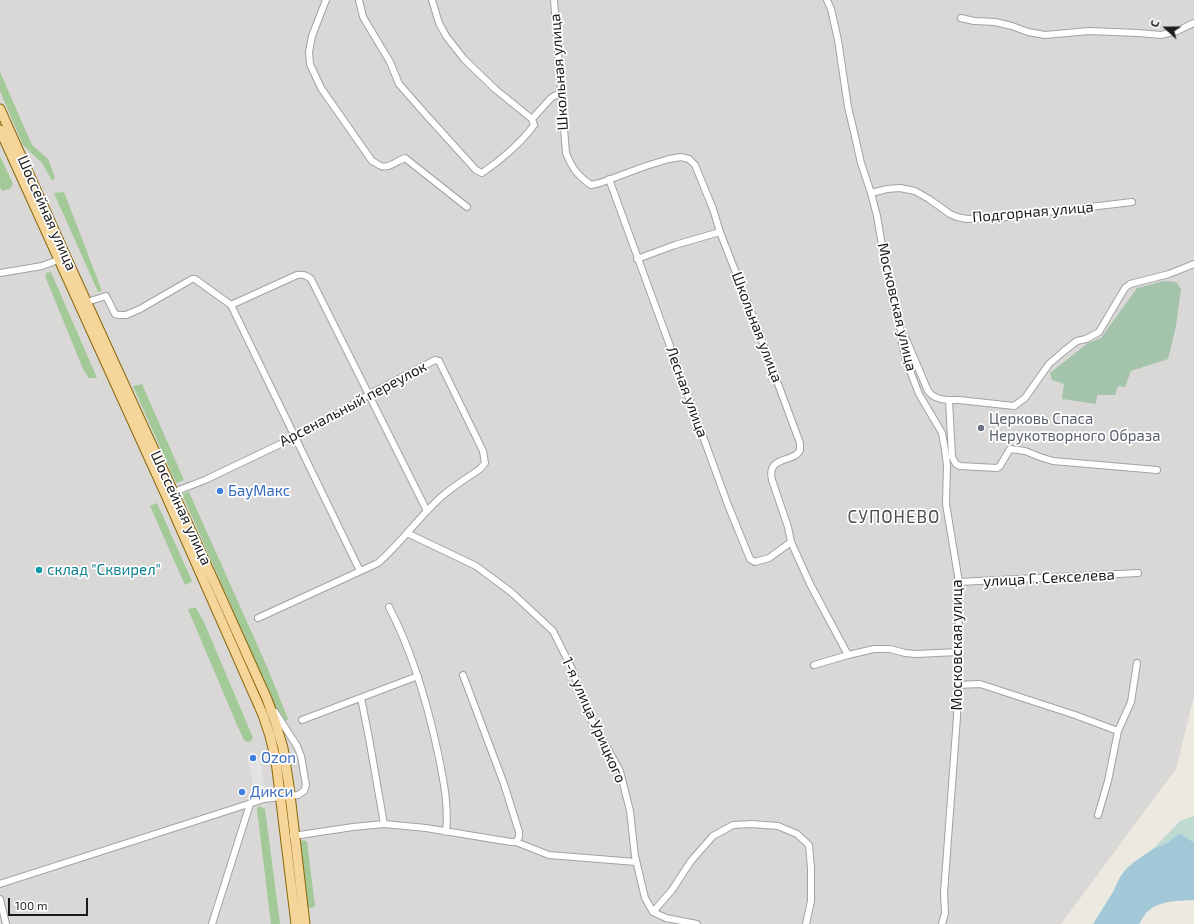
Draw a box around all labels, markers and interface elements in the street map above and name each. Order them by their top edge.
north arrow [1146,8,1186,48]
street label: Школьная улица [546,13,572,131]
text: С [1147,18,1162,29]
street label: Шоссейная улица [13,153,81,273]
street label: Подгорная улица [972,198,1094,226]
street label: Московская улица [873,241,921,373]
street label: Школьная улица [728,269,786,385]
street label: Лесная улица [662,344,712,440]
street label: Арсенальный переулок [276,357,430,451]
place label: Церковь Спаса Нерукотворного Образа [989,410,1161,445]
marker: Церковь Спаса Нерукотворного Образа [976,423,986,433]
street label: Шоссейная улица [147,448,215,568]
place label: БауМакс [228,482,290,500]
marker: БауМакс [215,486,225,496]
district label: СУПОНЕВО [848,507,940,527]
place label: склад "Сквирел" [47,561,161,579]
marker: склад "Сквирел" [34,565,44,575]
street label: улица Г. Секселева [983,566,1115,590]
street label: Московская улица [948,579,966,711]
street label: 1-я улица Урицкого [558,654,630,786]
place label: Ozon [261,749,296,767]
marker: Ozon [248,753,258,763]
place label: Дикси [250,783,293,801]
marker: Дикси [237,787,247,797]
scale bar [10,890,90,916]
text: 100 m [15,898,47,912]

